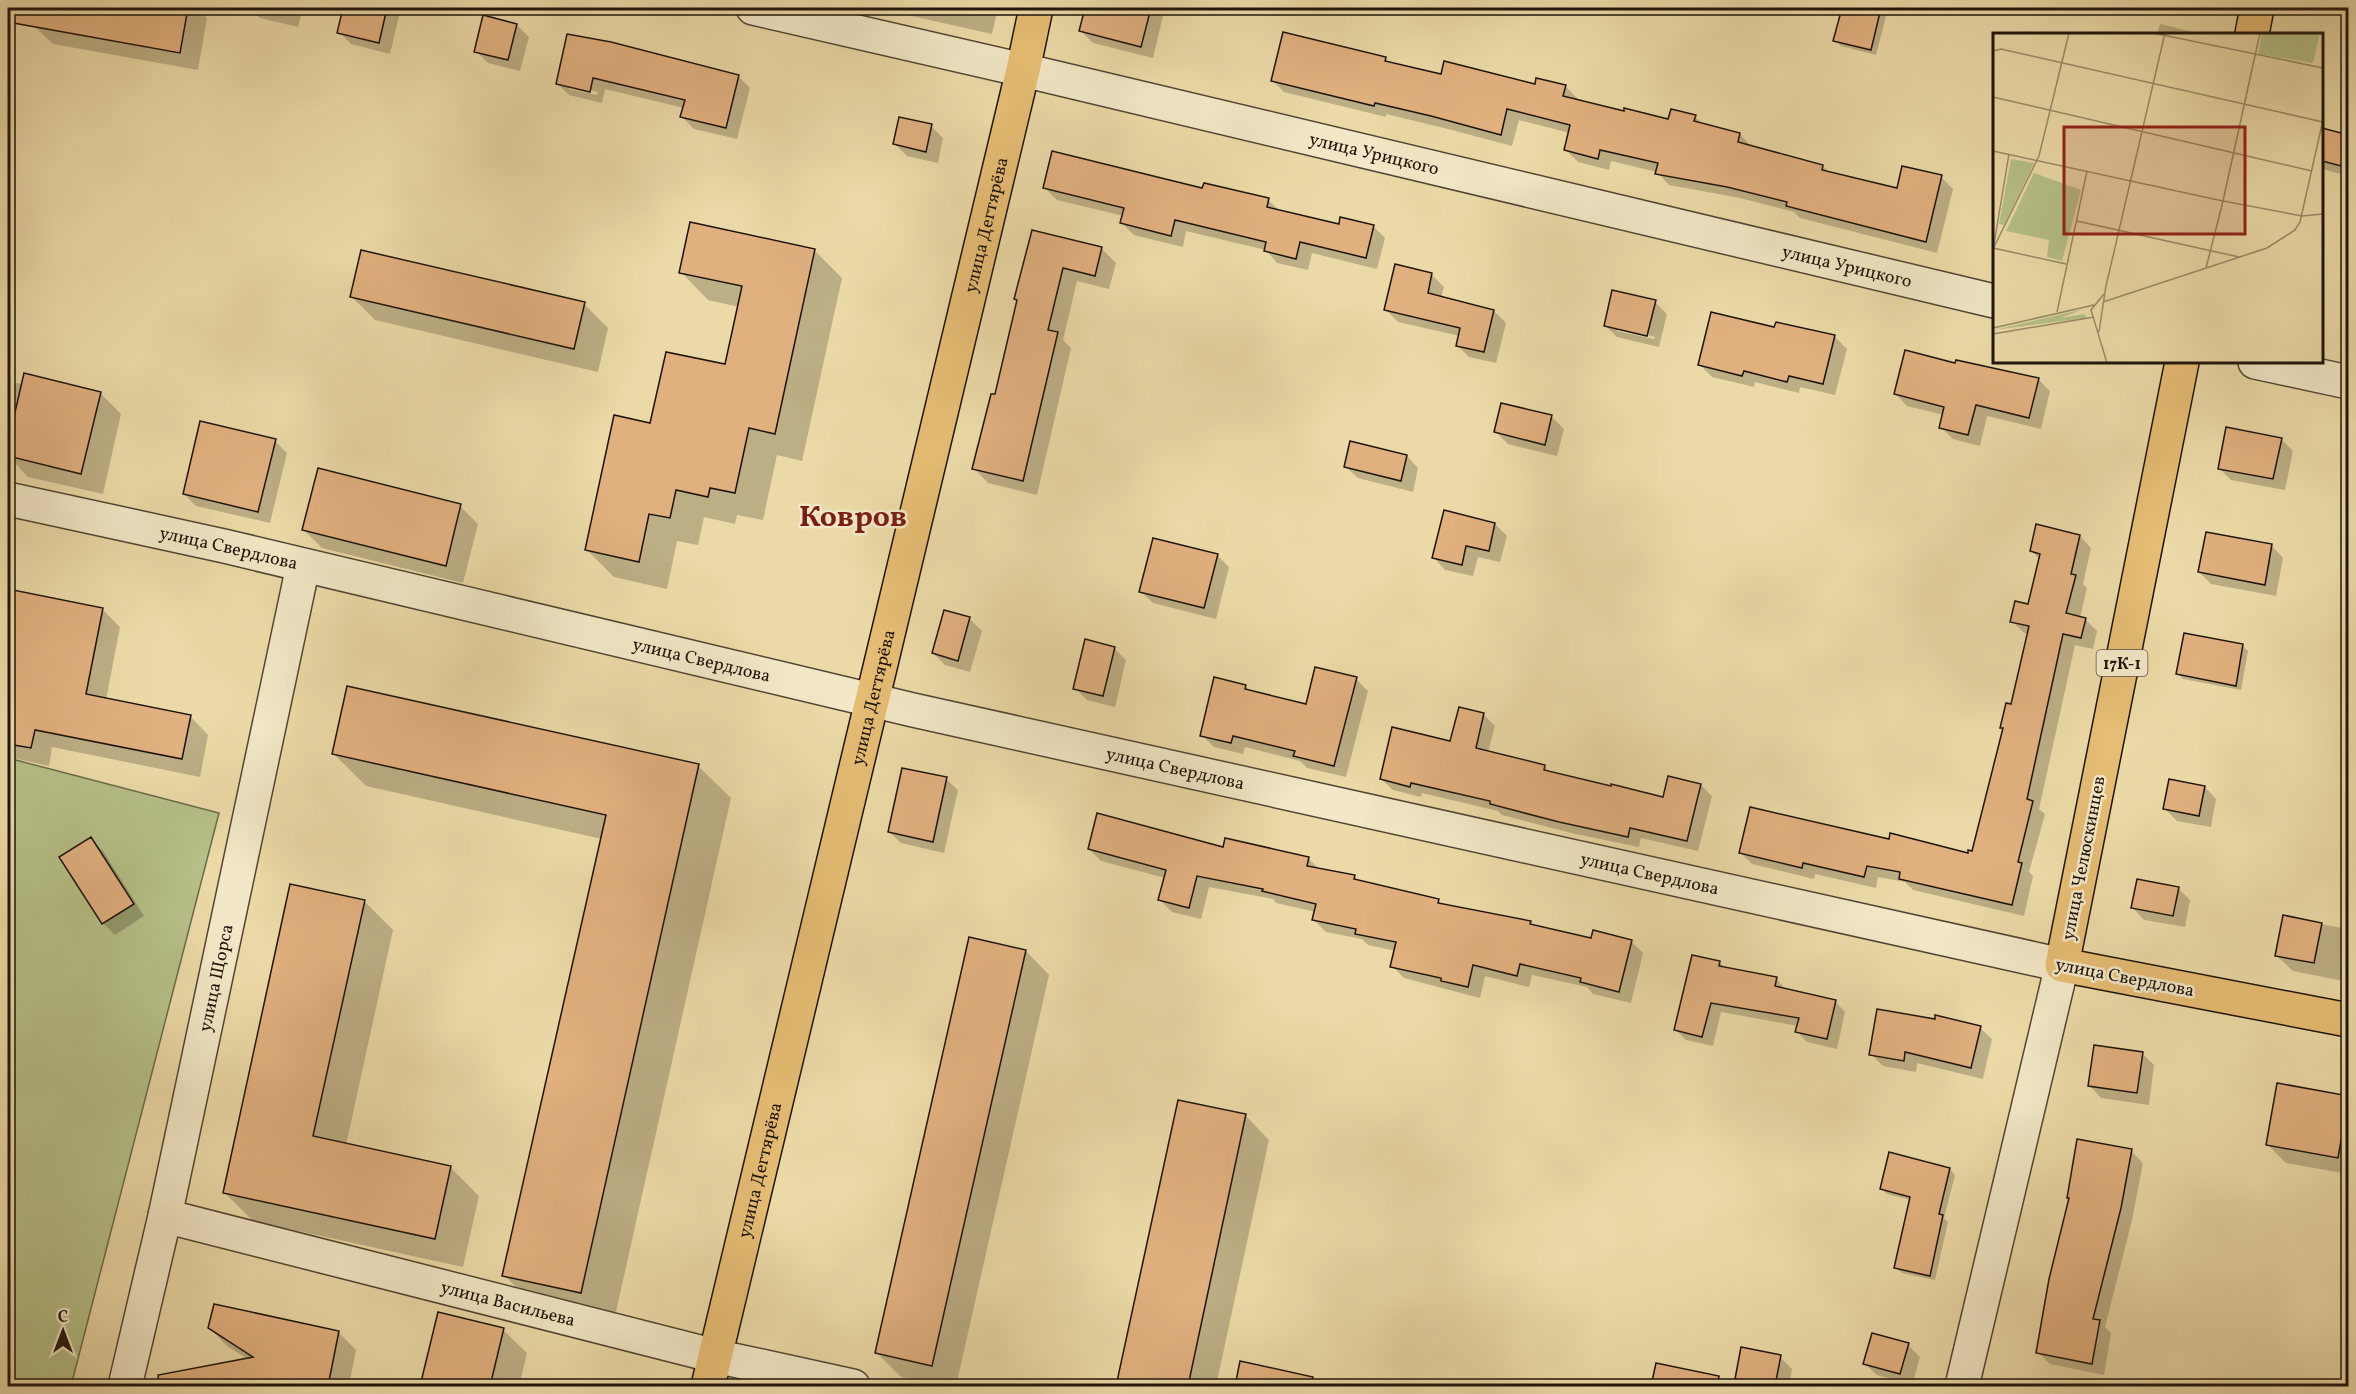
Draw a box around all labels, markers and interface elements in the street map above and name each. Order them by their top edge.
inset map [1993,33,2323,363]
street label: улица Урицкого [1306,127,1441,183]
street label: улица Дегтярёва [959,155,1016,296]
street label: улица Урицкого [1779,240,1914,295]
district label: Ковров [799,497,907,539]
street label: улица Свердлова [157,521,300,577]
street label: улица Дегтярёва [846,627,903,768]
street label: улица Свердлова [630,633,773,690]
road number: 17К-1 [2096,650,2148,676]
street label: улица Свердлова [1103,742,1247,797]
street label: улица Челюскинцев [2056,774,2113,942]
street label: улица Свердлова [1578,847,1721,902]
street label: улица Щорса [193,922,241,1035]
street label: улица Свердлова [2053,953,2196,1004]
street label: улица Дегтярёва [733,1100,789,1241]
street label: улица Васильева [438,1276,578,1334]
north arrow [33,1301,93,1361]
text: С [58,1307,68,1329]

